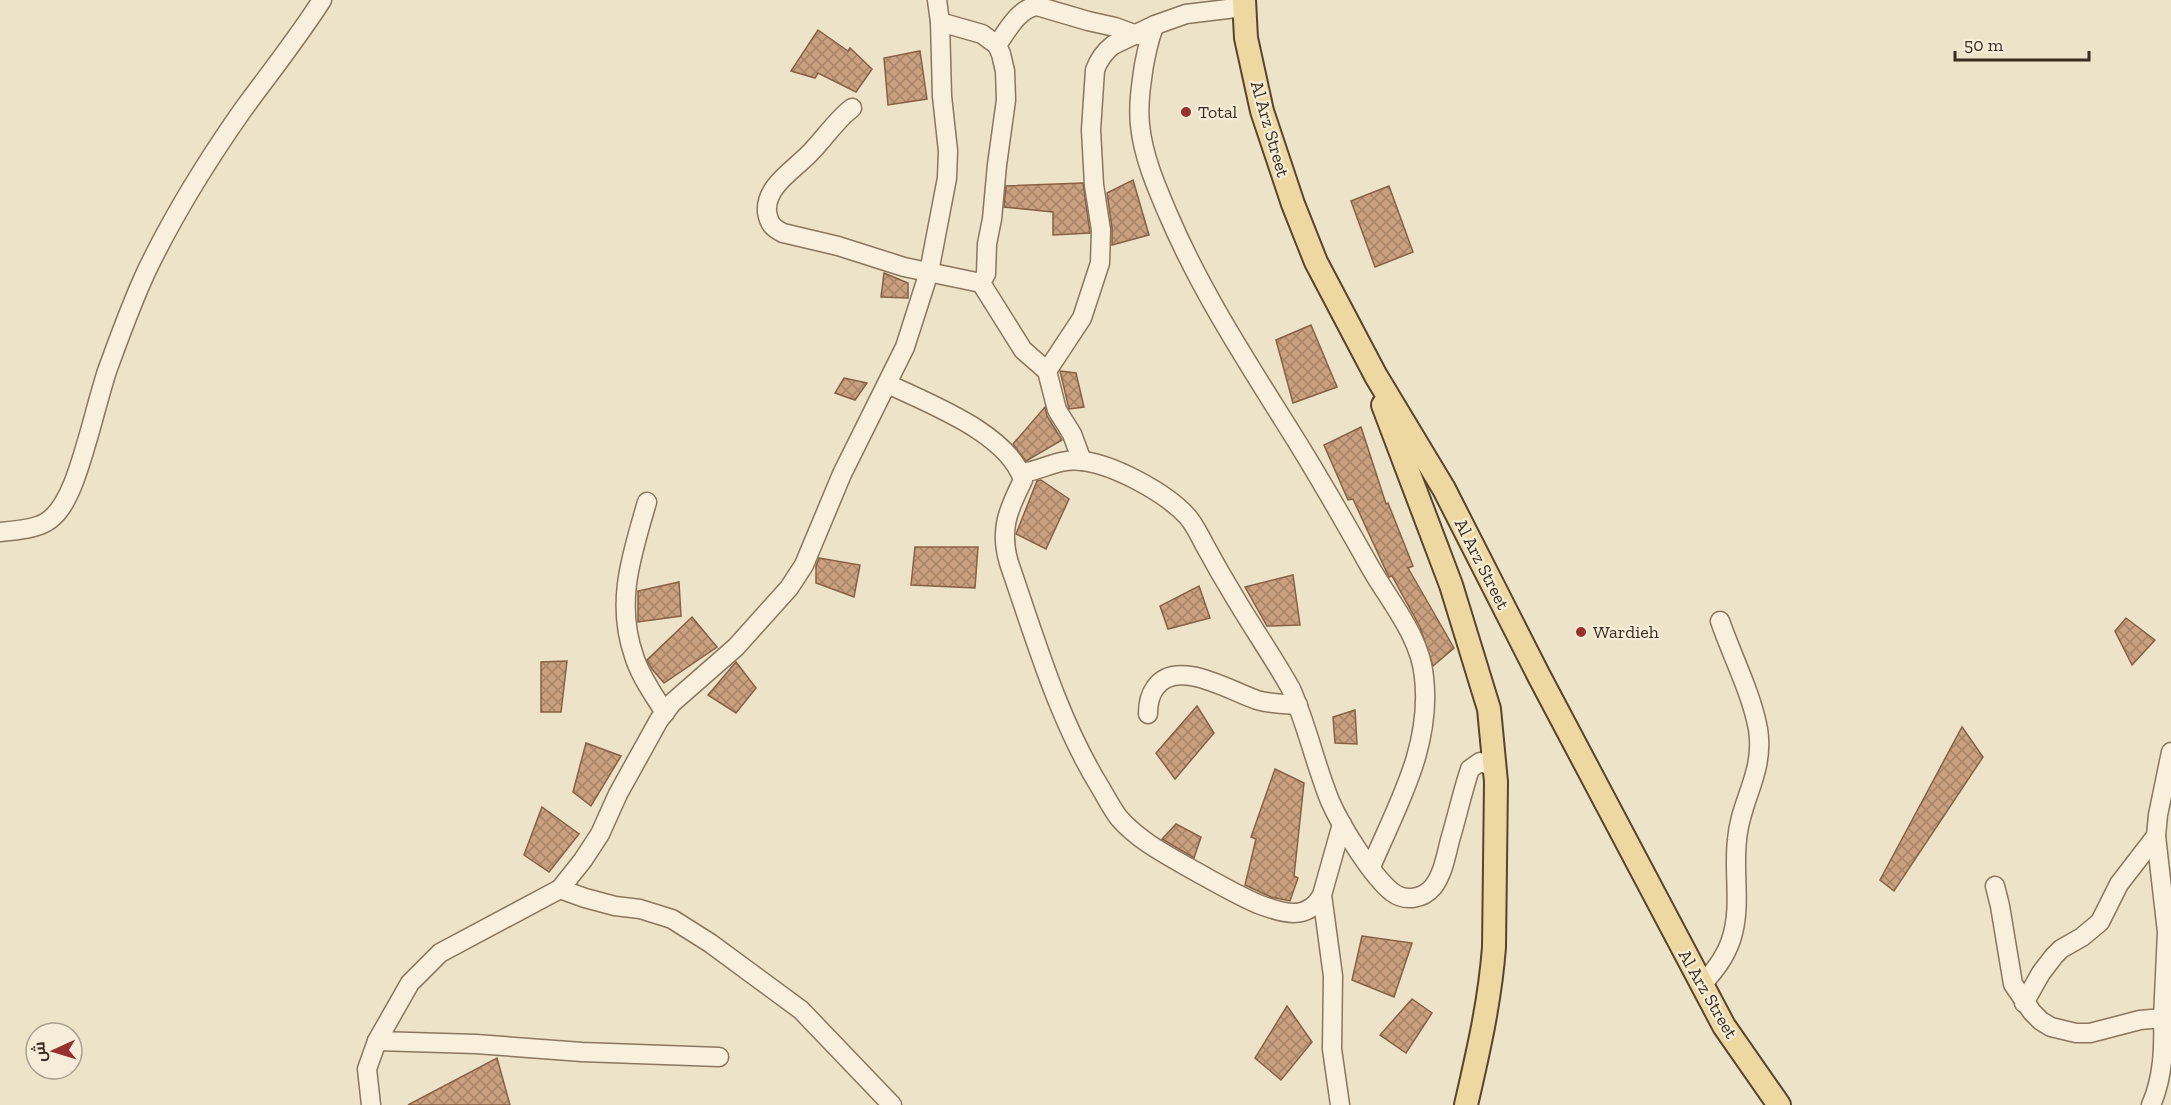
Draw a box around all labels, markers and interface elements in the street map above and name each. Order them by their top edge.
scale bar [1955,24,2088,62]
text: 50 m [1964,34,2004,56]
street label: Al Arz Street [1246,78,1294,180]
place label: Total [1198,101,1238,123]
marker: Total [1179,105,1193,119]
street label: Al Arz Street [1450,515,1514,613]
place label: Wardieh [1593,621,1659,643]
marker: Wardieh [1574,625,1588,639]
street label: Al Arz Street [1674,946,1742,1043]
north arrow [24,1021,84,1081]
text: ش [29,1041,50,1063]

